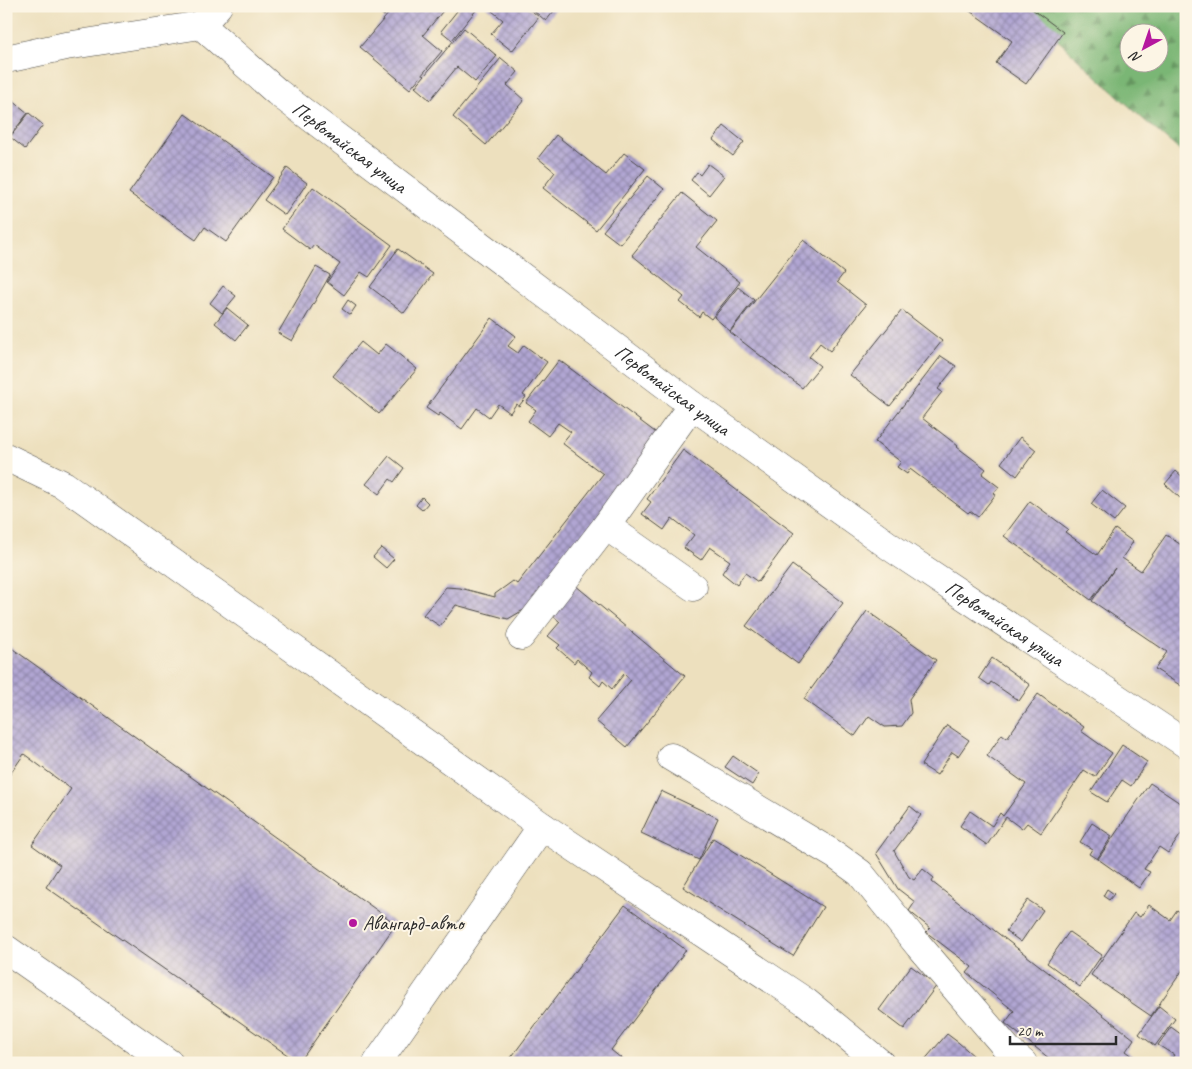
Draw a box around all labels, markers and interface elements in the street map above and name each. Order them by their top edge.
north arrow [1120,22,1170,72]
text: N [1125,47,1145,67]
street label: Первомайская улица [287,96,413,200]
street label: Первомайская улица [610,339,736,442]
street label: Первомайская улица [940,575,1070,673]
place label: Авангард-авто [363,911,466,936]
marker: Авангард-авто [347,917,359,929]
scale bar [1010,1014,1116,1046]
text: 20 m [1017,1022,1044,1041]

